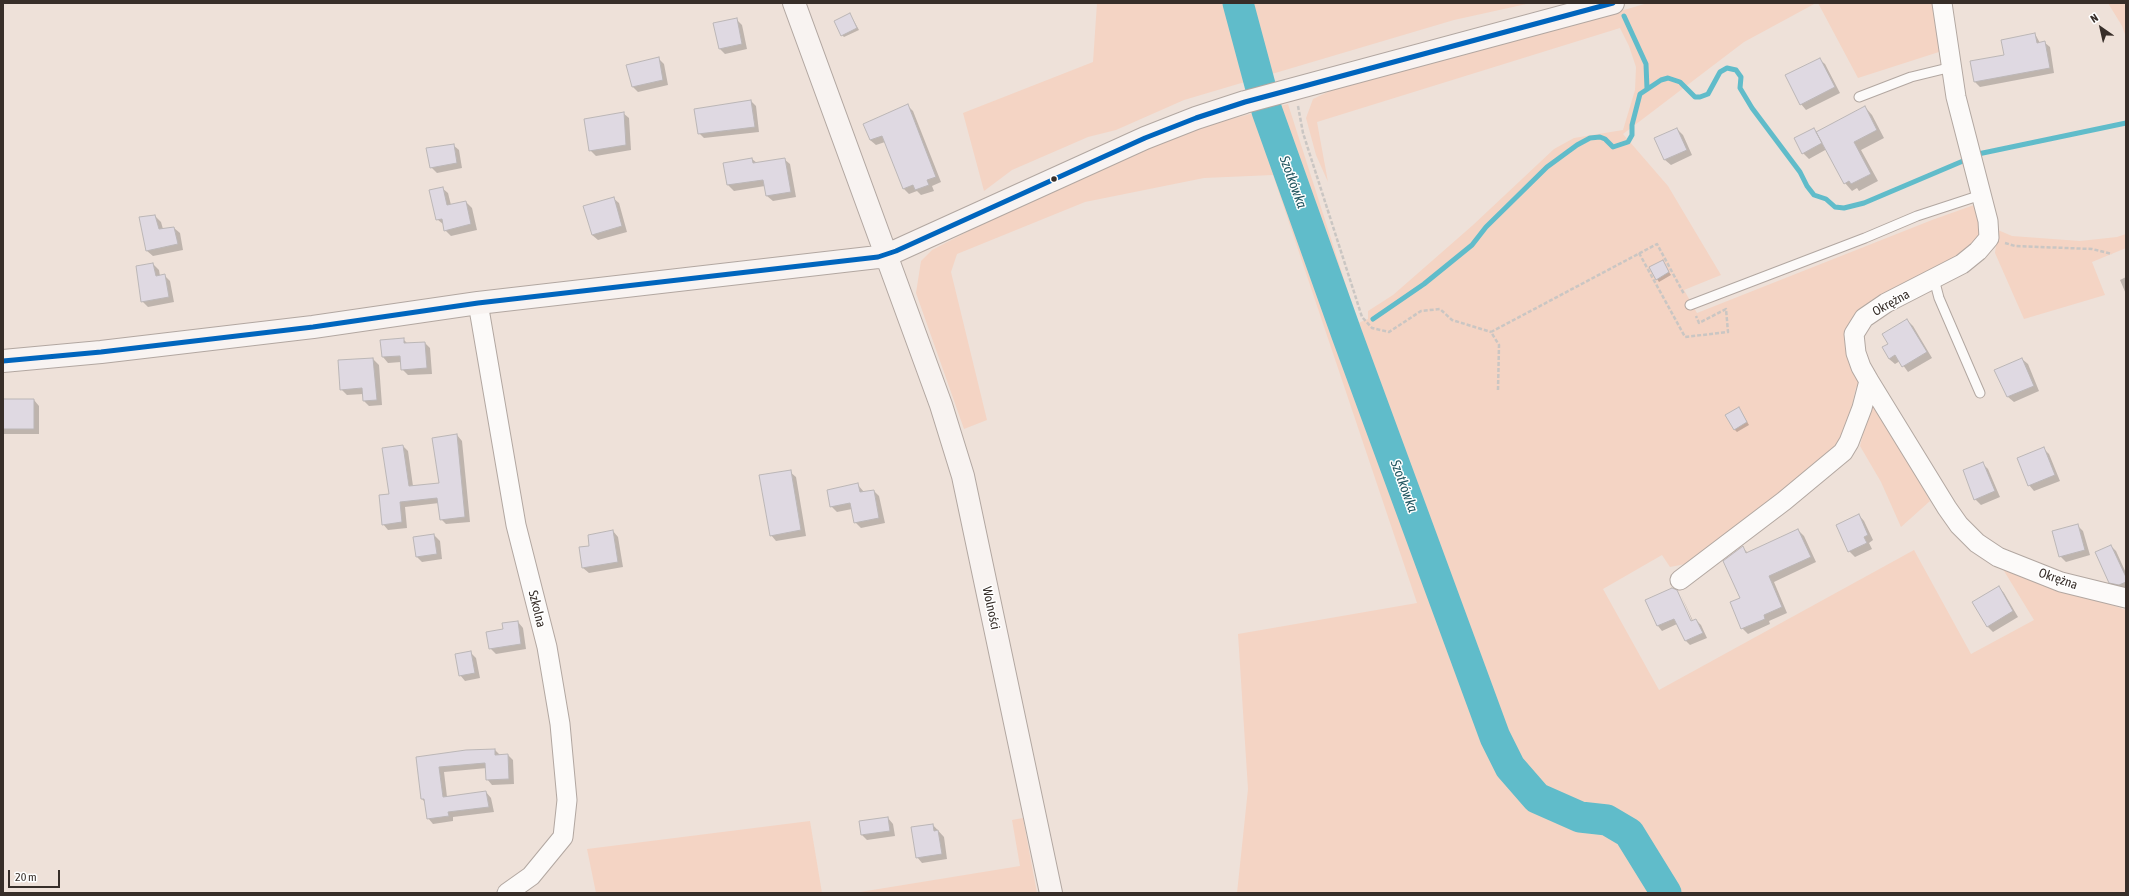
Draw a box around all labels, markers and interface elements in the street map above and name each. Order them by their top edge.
north arrow [2081,8,2121,48]
text: N [2088,11,2100,25]
water label: Szotkówka [1276,154,1310,210]
unlabelled marker [1049,174,1059,184]
street label: Okrężna [1870,286,1912,320]
water label: Szotkówka [1387,458,1421,514]
street label: Okrężna [2037,565,2079,593]
street label: Wolności [979,585,1003,631]
street label: Szkolna [525,589,549,629]
scale bar [10,862,62,888]
text: 20 m [15,870,37,884]

